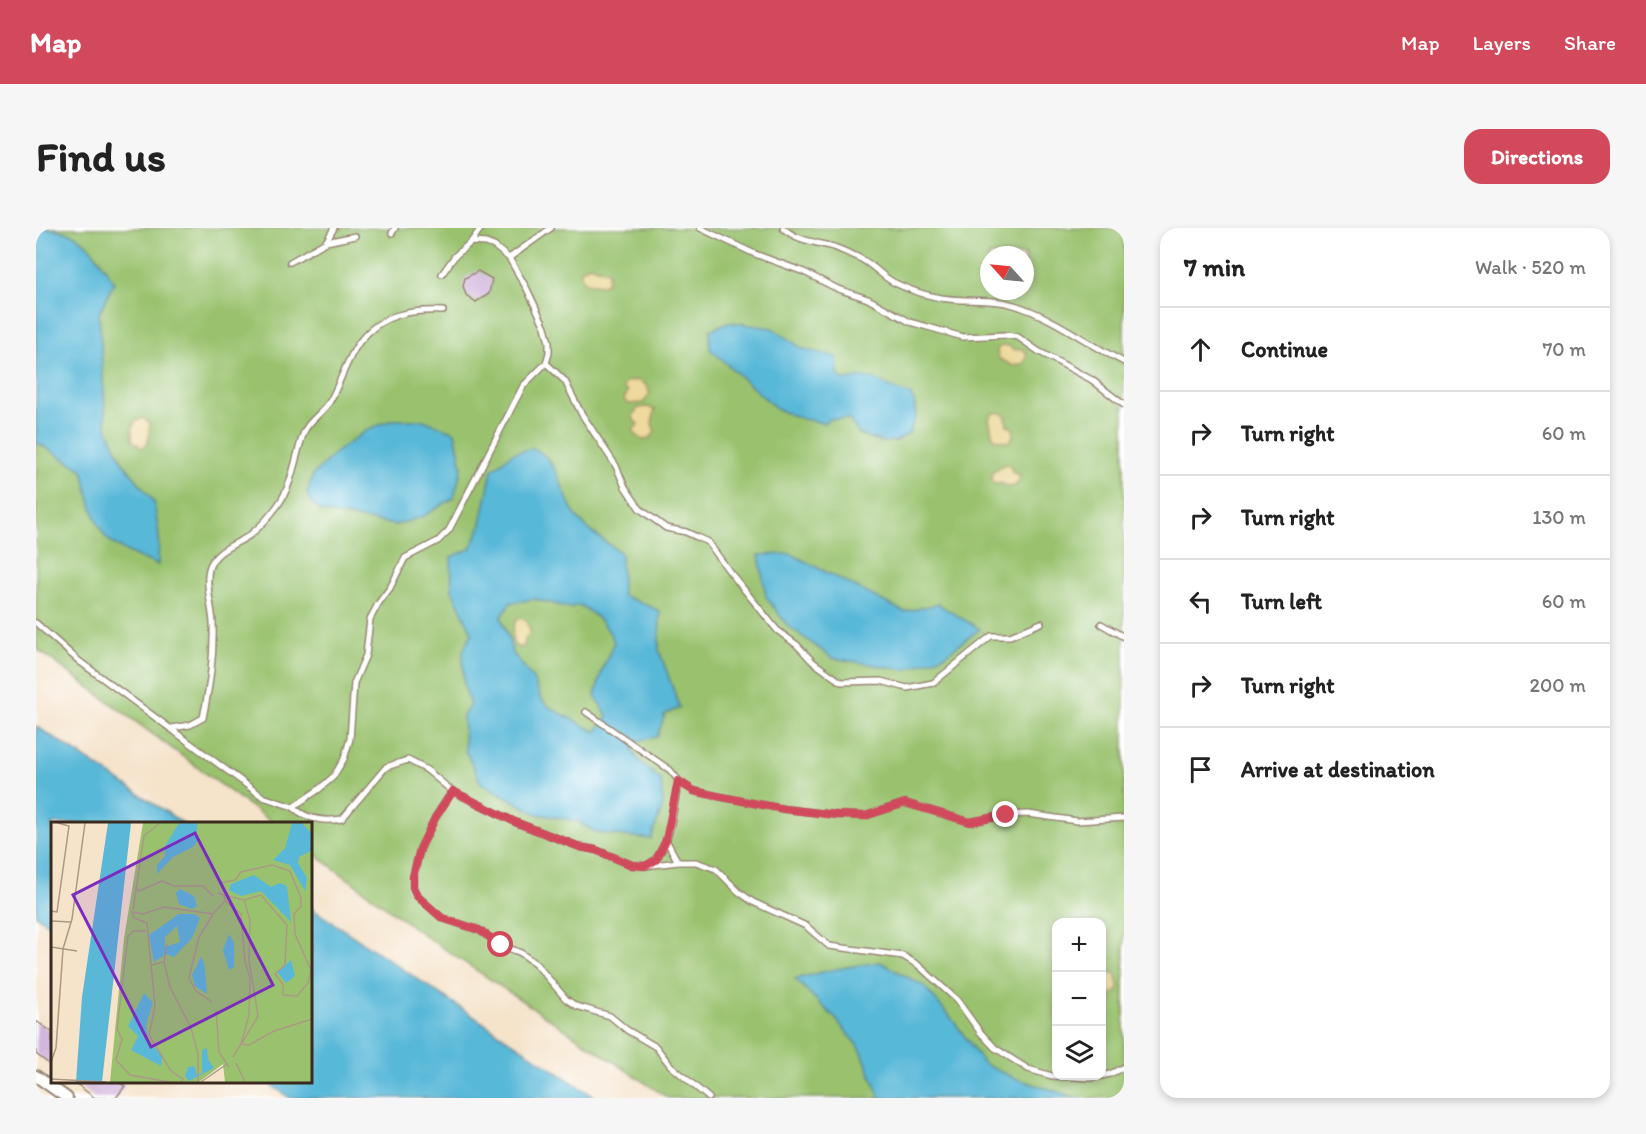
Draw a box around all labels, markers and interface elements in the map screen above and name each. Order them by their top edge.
text: Map [30,25,81,59]
text: Map [1401,30,1440,55]
text: Layers [1473,30,1531,55]
text: Share [1564,30,1616,55]
button: Directions [1464,129,1610,184]
text: Find us [36,131,166,182]
north arrow [980,246,1034,300]
text: 7 min [1184,251,1245,283]
text: Walk · 520 m [1475,255,1586,279]
icon: ahead [1184,333,1217,366]
text: Continue [1241,336,1328,363]
text: 70 m [1542,337,1586,361]
icon: right [1184,417,1217,450]
text: Turn right [1241,420,1335,447]
text: 60 m [1542,421,1586,445]
icon: right [1184,501,1217,534]
text: Turn right [1241,504,1335,531]
text: 130 m [1532,505,1586,529]
icon: left [1184,585,1217,618]
text: Turn left [1241,588,1322,615]
text: 60 m [1542,589,1586,613]
icon: right [1184,669,1217,702]
text: Turn right [1241,672,1335,699]
text: 200 m [1530,673,1586,697]
icon: arrive [1184,753,1217,786]
text: Arrive at destination [1241,756,1435,783]
route end [992,801,1018,827]
inset map [51,822,312,1083]
map controls [1052,918,1106,1080]
button: + [1052,918,1106,972]
route start [487,931,513,957]
button: − [1052,972,1106,1026]
button: layers [1052,1026,1106,1080]

